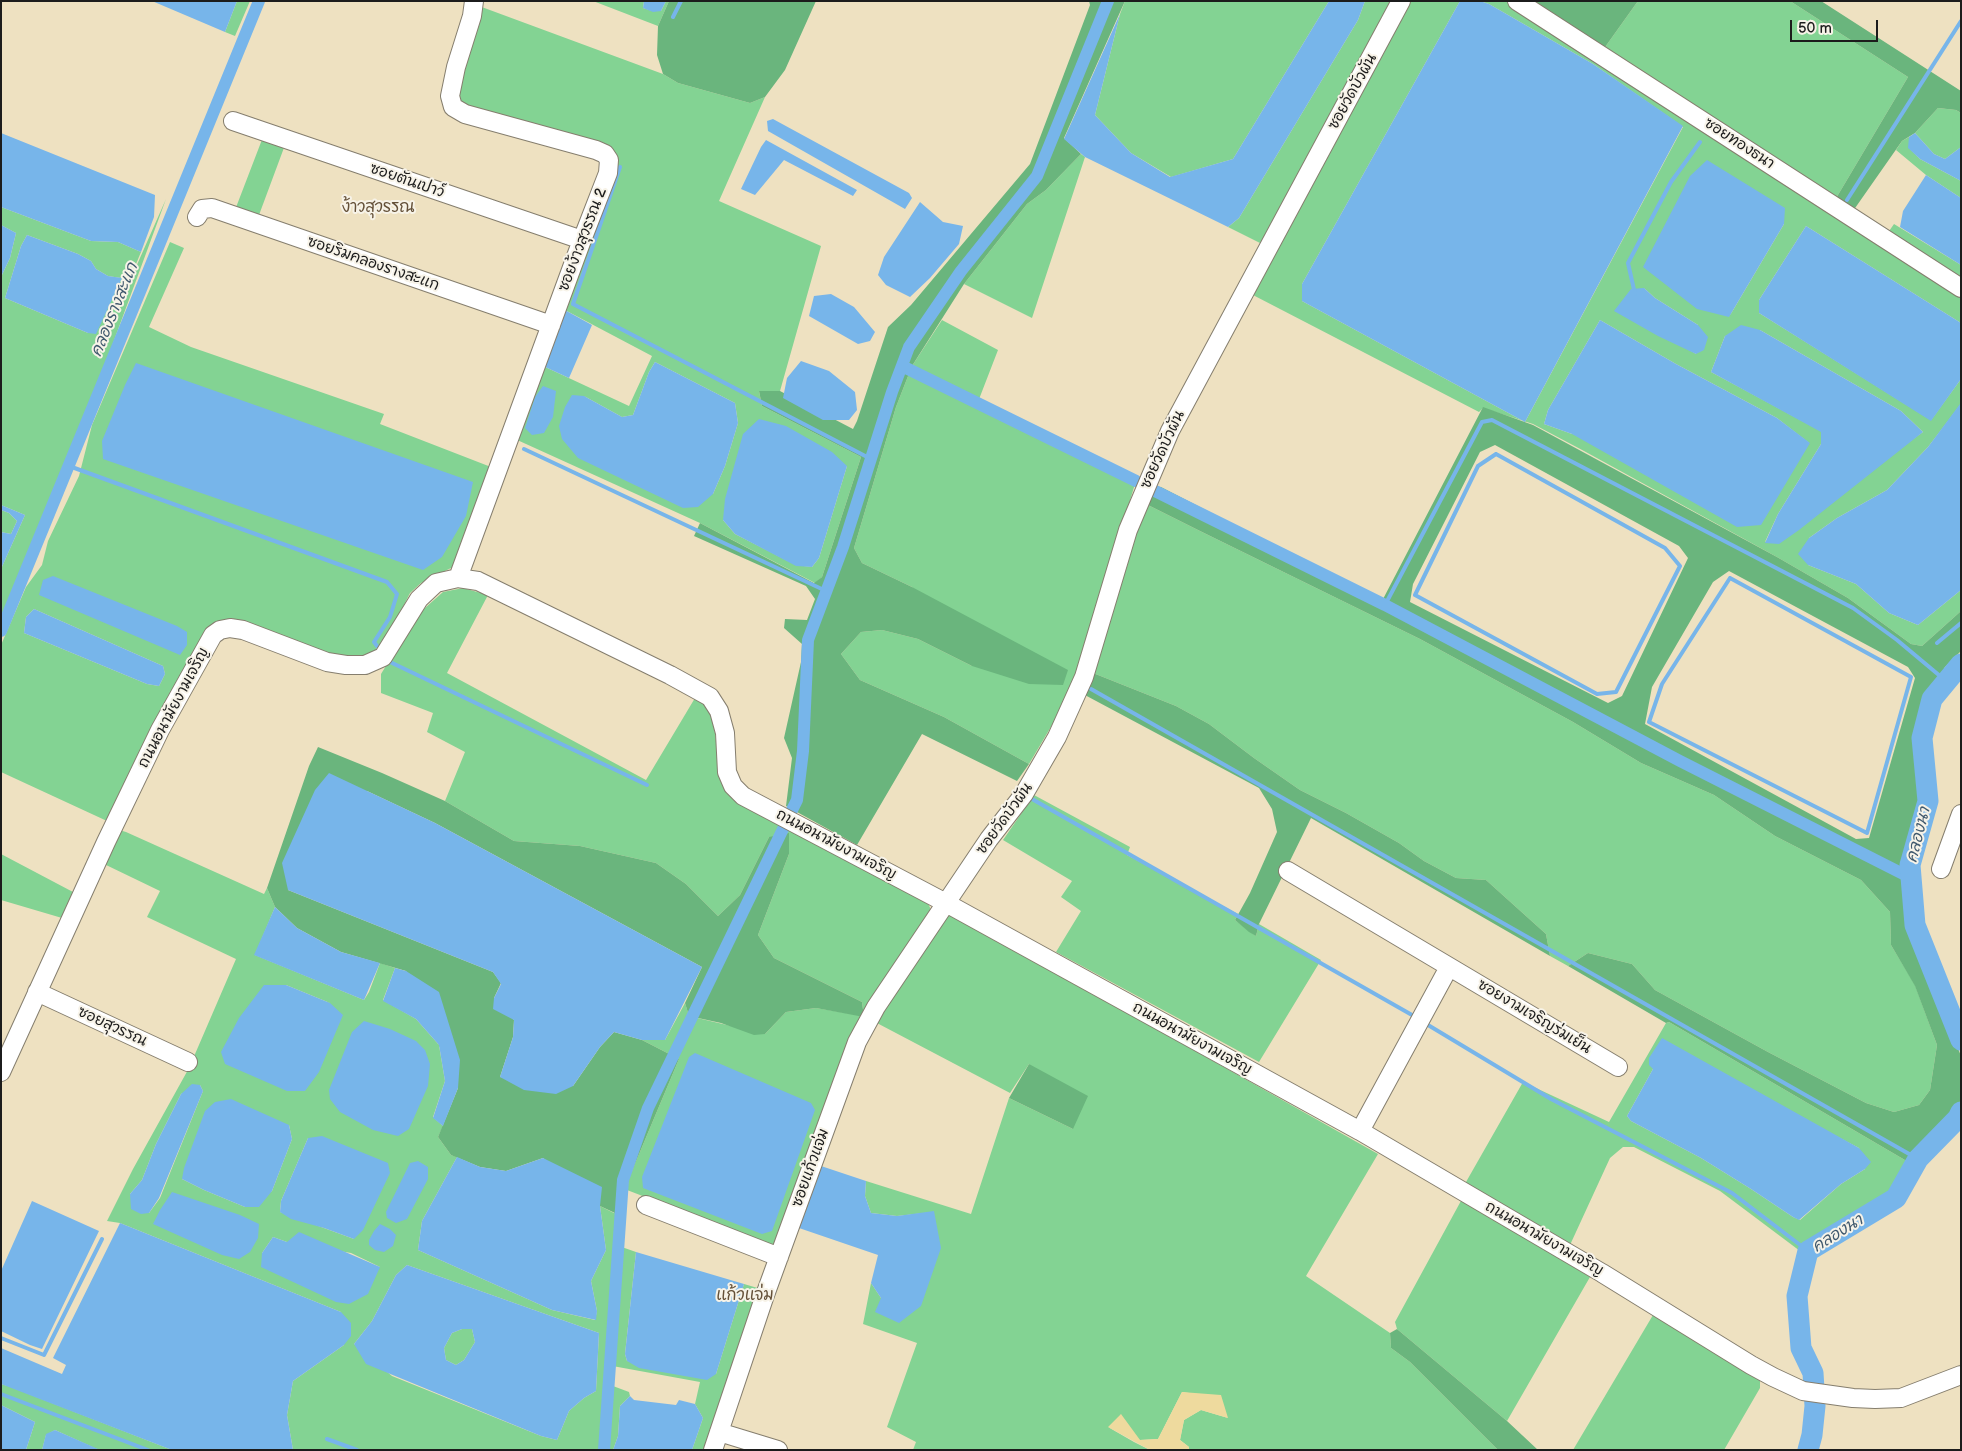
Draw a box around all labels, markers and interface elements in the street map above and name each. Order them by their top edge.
scale bar [1792,10,1880,42]
text: 50 m [1798,19,1832,38]
street label: ซอยวัดบัวผัน [1325,51,1381,133]
street label: ซอยทองธนา [1700,115,1778,173]
street label: ซอยตันเปาว์ [367,160,447,202]
street label: ซอยง้าวสุวรรณ 2 [555,186,611,294]
district label: ง้าวสุวรรณ [341,198,415,218]
street label: ซอยริมคลองรางสะแก [305,233,441,295]
water label: คลองรางสะแก [88,260,142,360]
street label: ซอยวัดบัวผัน [1137,408,1189,492]
street label: ถนนอนามัยงามเจริญ [135,645,213,771]
street label: ซอยวัดบัวผัน [973,780,1037,858]
water label: คลองนา [1903,805,1935,865]
street label: ถนนอนามัยงามเจริญ [773,806,899,884]
street label: ซอยงามเจริญร่มเย็น [1474,976,1594,1058]
street label: ถนนอนามัยงามเจริญ [1129,999,1255,1079]
street label: ซอยสุวรรณ [75,1003,149,1051]
street label: ซอยแก้วแจ่ม [788,1126,834,1210]
street label: ถนนอนามัยงามเจริญ [1482,1198,1606,1280]
water label: คลองนา [1809,1211,1867,1257]
district label: แก้วแจ่ม [716,1286,774,1306]

